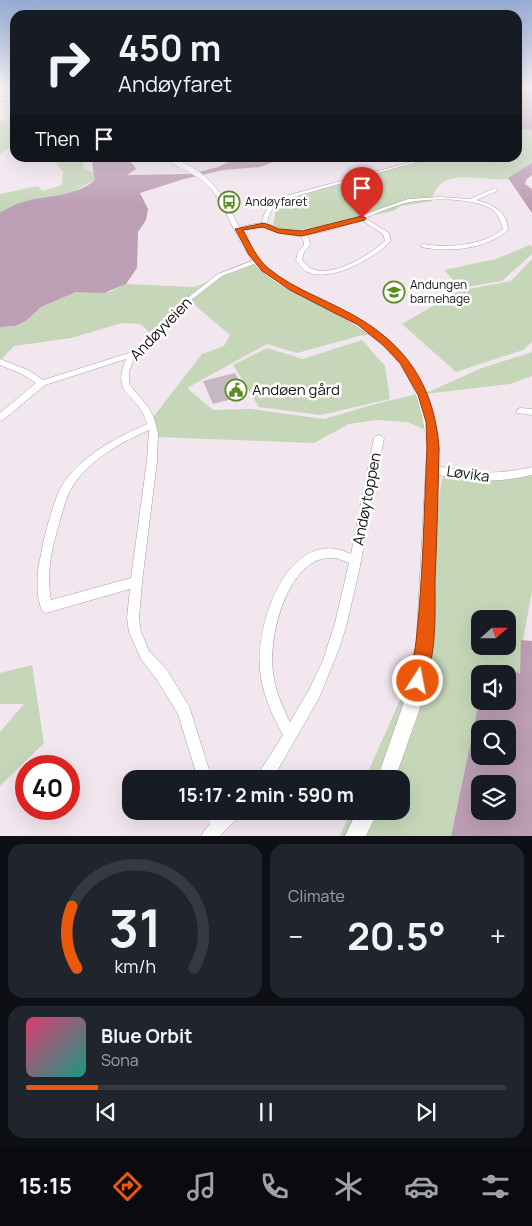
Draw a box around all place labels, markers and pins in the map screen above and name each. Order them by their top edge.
pin [341,167,383,218]
bus stop icon: Andøyfaret [217,190,241,214]
place label: Andøyfaret [245,193,307,210]
place label: Andungen barnehage [410,276,470,307]
school or university icon: Andungen barnehage [382,280,406,304]
public building icon: Andøen gård [224,378,248,402]
place label: Andøen gård [252,379,340,400]

